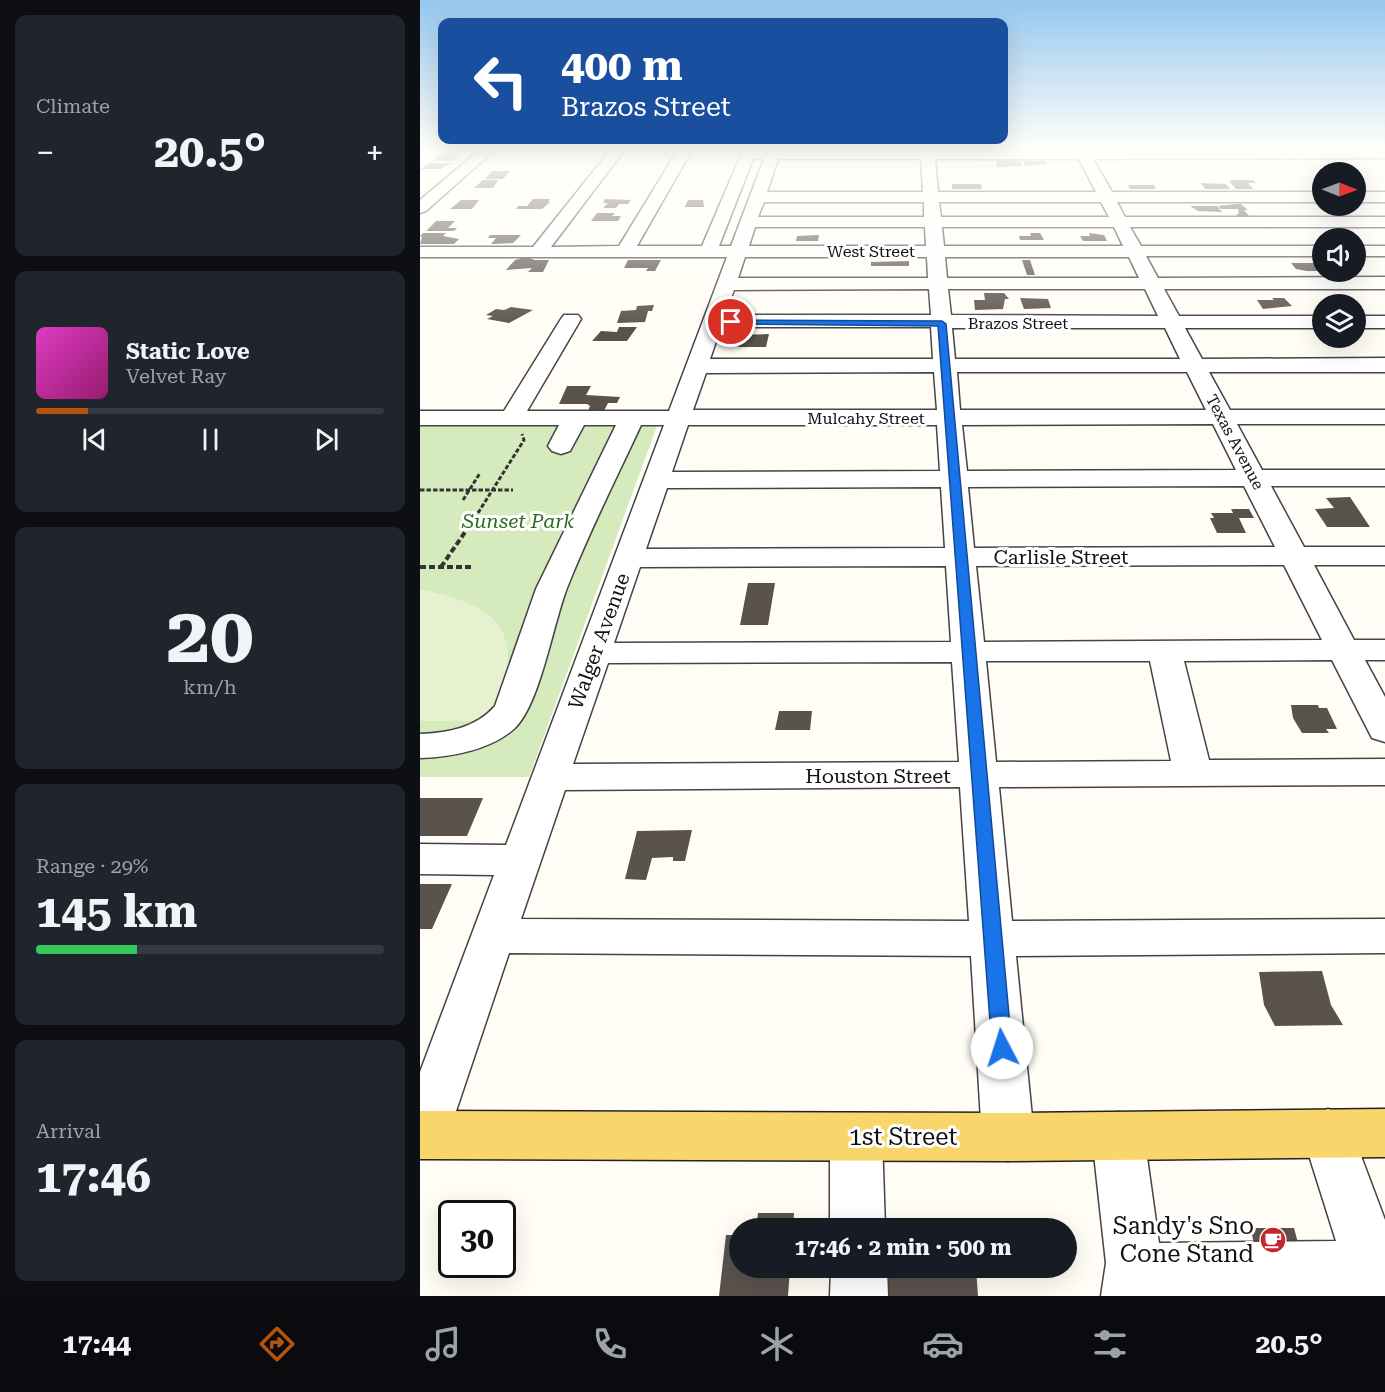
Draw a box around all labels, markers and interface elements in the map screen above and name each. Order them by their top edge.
text: 400 m [561,41,683,90]
icon: left [462,42,540,120]
text: Brazos Street [561,91,731,123]
text: Climate [36,94,110,118]
text: 20.5° [154,125,266,178]
text: − [36,133,54,172]
text: + [366,133,384,172]
north arrow [1312,162,1366,216]
map controls [1312,162,1366,348]
button: sound [1312,228,1366,282]
street label: West Street [827,242,915,261]
button: layers [1312,294,1366,348]
pin [705,296,756,347]
icon: arrive [714,305,747,338]
street label: Brazos Street [968,314,1068,333]
text: Static Love [126,339,250,364]
text: Velvet Ray [126,364,226,388]
street label: Texas Avenue [1202,391,1268,493]
street label: Mulcahy Street [807,409,925,428]
icon: previous [78,423,111,456]
icon: pause [194,423,227,456]
icon: next [310,423,343,456]
park label: Sunset Park [461,509,574,533]
street label: Carlisle Street [993,545,1129,569]
street label: Walger Avenue [563,570,635,712]
text: 20 [166,590,254,681]
text: km/h [183,675,237,699]
street label: Houston Street [805,764,951,788]
text: Range · 29% [36,854,148,878]
text: 145 km [36,885,197,938]
position arrow [970,1016,1034,1080]
text: Arrival [36,1119,101,1143]
street label: 1st Street [849,1123,957,1151]
text: 17:46 [36,1150,151,1203]
speed limit sign: 30 [438,1200,516,1278]
place label: Sandy's Sno Cone Stand [1113,1212,1254,1268]
cafe icon: Sandy's Sno Cone Stand [1258,1225,1288,1255]
text: 17:46 · 2 min · 500 m [794,1235,1012,1260]
icon: directions [256,1323,298,1365]
icon: music [422,1323,464,1365]
icon: phone [589,1323,631,1365]
icon: climate [756,1323,798,1365]
icon: car [922,1323,964,1365]
icon: filters [1089,1323,1131,1365]
text: 17:44 [62,1328,131,1360]
text: 20.5° [1255,1328,1323,1360]

